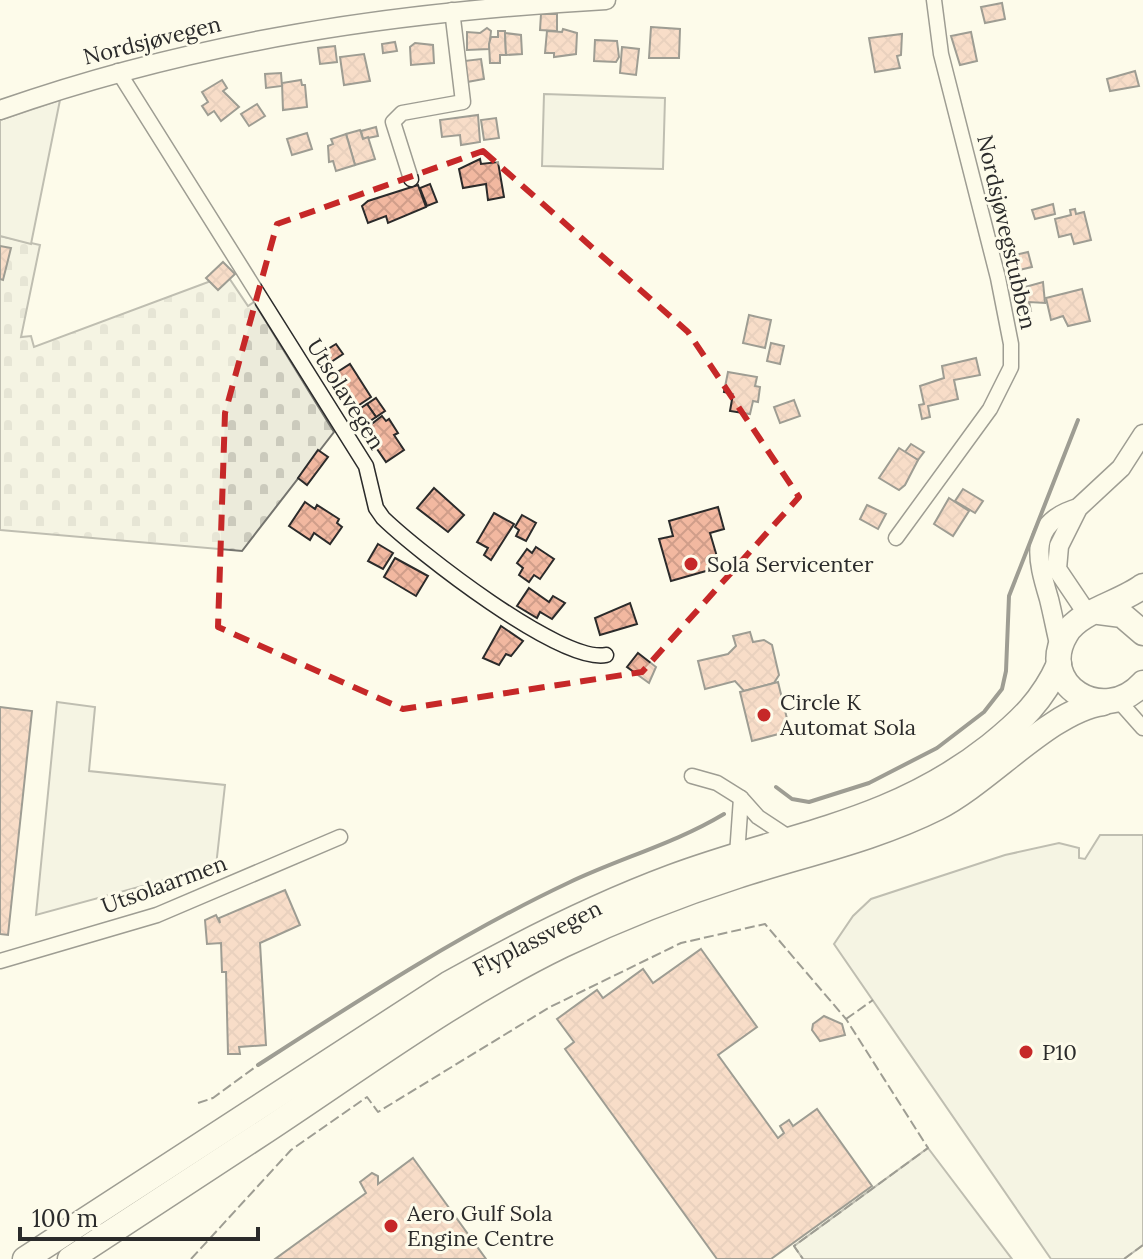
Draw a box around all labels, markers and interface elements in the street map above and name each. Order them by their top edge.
street label: Nordsjøvegen [80,9,224,71]
street label: Nordsjøvegstubben [971,132,1043,332]
street label: Utsolavegen [301,333,391,455]
place label: Sola Servicenter [707,550,874,578]
marker: Sola Servicenter [682,555,700,573]
place label: Circle K Automat Sola [779,688,916,741]
marker: Circle K Automat Sola [755,706,773,724]
street label: Utsolaarmen [98,848,230,920]
street label: Flyplassvegen [468,894,606,982]
place label: P10 [1042,1038,1077,1066]
marker: P10 [1017,1043,1035,1061]
scale bar [20,1191,258,1241]
place label: Aero Gulf Sola Engine Centre [406,1199,554,1252]
text: 100 m [32,1203,98,1234]
marker: Aero Gulf Sola Engine Centre [382,1217,400,1235]

